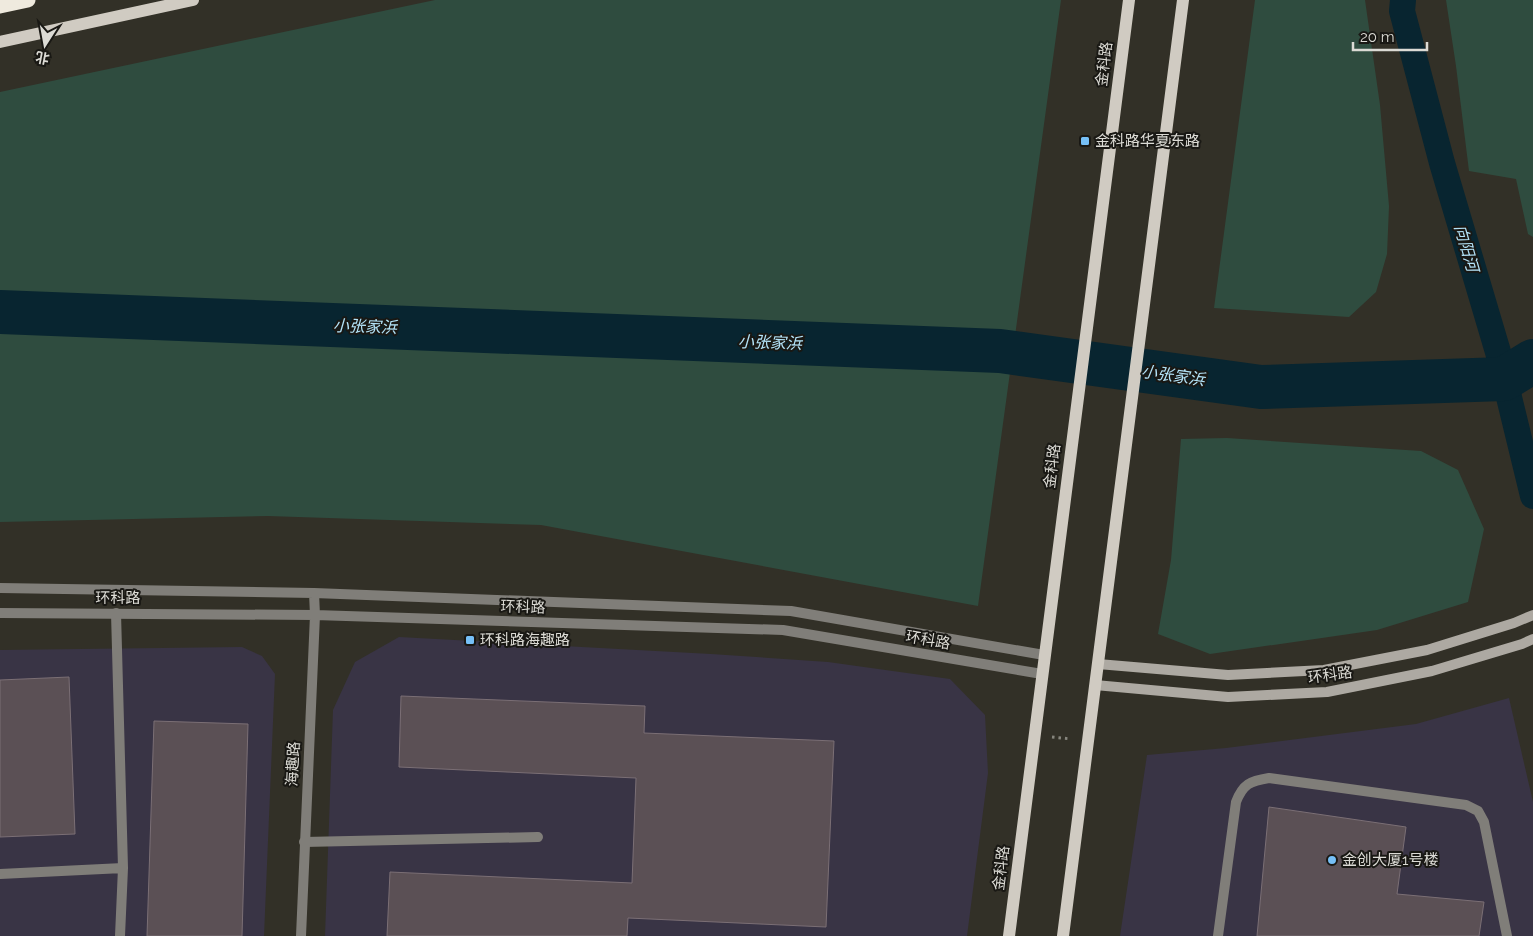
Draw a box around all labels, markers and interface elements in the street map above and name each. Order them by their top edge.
north arrow [20,20,70,70]
scale bar [1353,20,1427,52]
text: 20 m [1360,28,1395,46]
street label: 金科路 [1092,41,1116,87]
text: 北 [34,49,51,67]
place label: 金科路华夏东路 [1095,132,1200,150]
marker: 金科路华夏东路 [1079,135,1091,147]
water label: 向阳河 [1451,222,1483,277]
water label: 小张家浜 [333,316,399,337]
water label: 小张家浜 [738,332,804,353]
water label: 小张家浜 [1140,362,1208,390]
street label: 金科路 [1040,443,1064,489]
street label: 环科路 [95,589,141,607]
street label: 环科路 [500,597,546,617]
street label: 环科路 [904,627,952,653]
place label: 环科路海趣路 [480,631,570,649]
marker: 环科路海趣路 [464,634,476,646]
street label: 环科路 [1306,663,1354,687]
street label: 海趣路 [283,741,303,787]
street label: 金科路 [989,845,1013,891]
place label: 金创大厦1号楼 [1342,851,1438,869]
marker: 金创大厦1号楼 [1326,854,1338,866]

